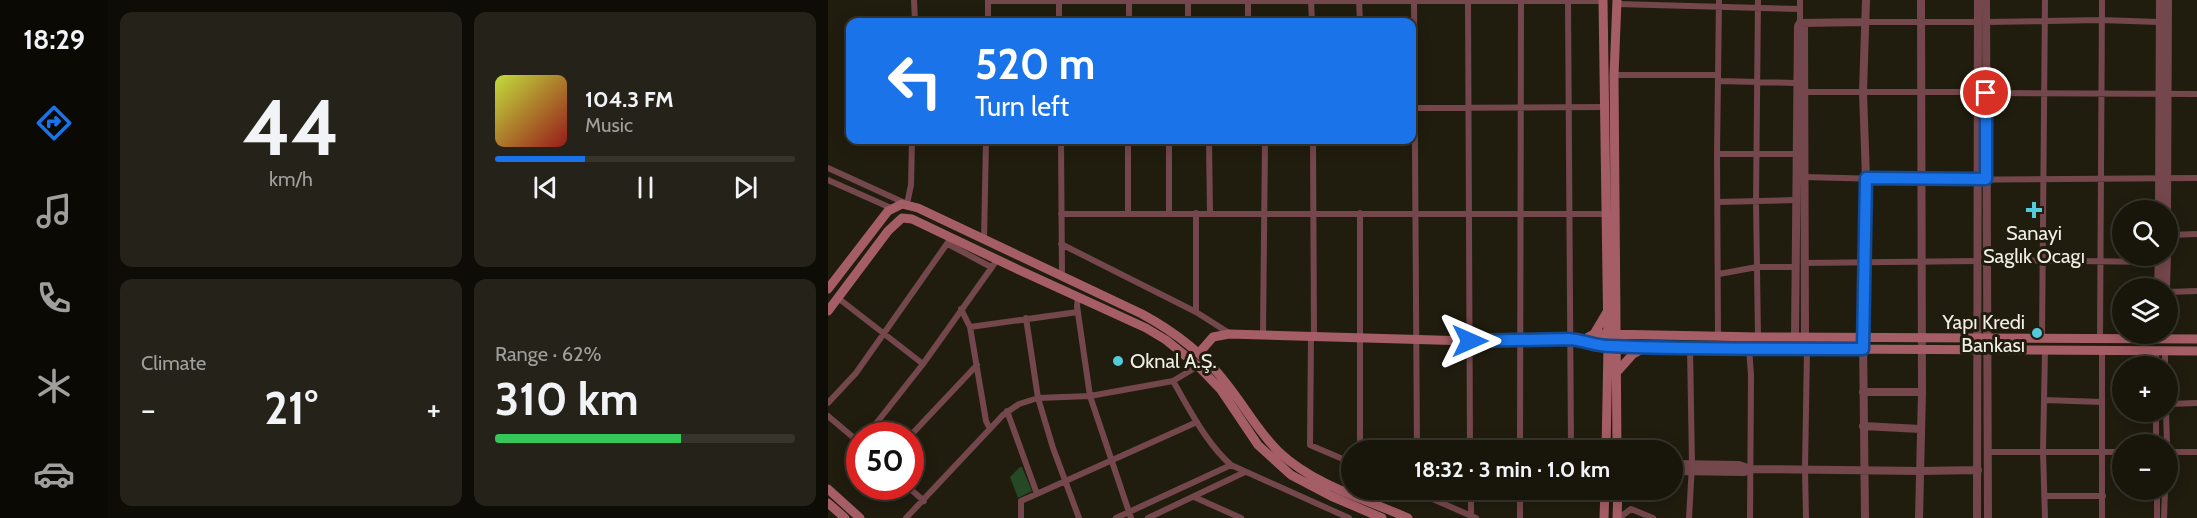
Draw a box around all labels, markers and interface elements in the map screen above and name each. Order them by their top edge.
text: 18:29 [23,23,85,56]
text: 520 m [975,38,1095,90]
icon: left [876,42,954,120]
pin [1960,67,2011,118]
icon: arrive [1969,76,2002,109]
text: 44 [243,80,339,175]
text: 104.3 FM [585,86,674,113]
text: Turn left [975,90,1069,123]
icon: directions [33,102,75,144]
text: Music [585,113,633,137]
text: km/h [269,167,313,191]
icon: previous [529,171,562,204]
icon: pause [629,171,662,204]
icon: next [729,171,762,204]
icon: music [33,190,75,232]
map controls [2112,200,2178,500]
button: search [2112,200,2178,266]
marker: Sanayi Saglık Ocagı [2025,201,2043,219]
place label: Sanayi Saglık Ocagı [1983,221,2085,268]
icon: phone [33,277,75,319]
button: layers [2112,278,2178,344]
position arrow [1438,309,1502,373]
place label: Yapı Kredi Bankası [1942,310,2025,357]
marker: Yapı Kredi Bankası [2030,326,2044,340]
text: Range · 62% [495,342,602,366]
place label: Oknal A.Ş. [1130,349,1217,373]
text: Climate [141,351,206,375]
marker: Oknal A.Ş. [1111,354,1125,368]
button: + [2112,356,2178,422]
icon: climate [33,365,75,407]
text: 310 km [495,372,639,426]
text: 21° [264,381,318,435]
text: − [141,389,156,429]
text: + [426,389,441,429]
speed limit sign: 50 [846,422,924,500]
button: − [2112,434,2178,500]
icon: car [33,453,75,495]
text: 18:32 · 3 min · 1.0 km [1414,456,1610,483]

